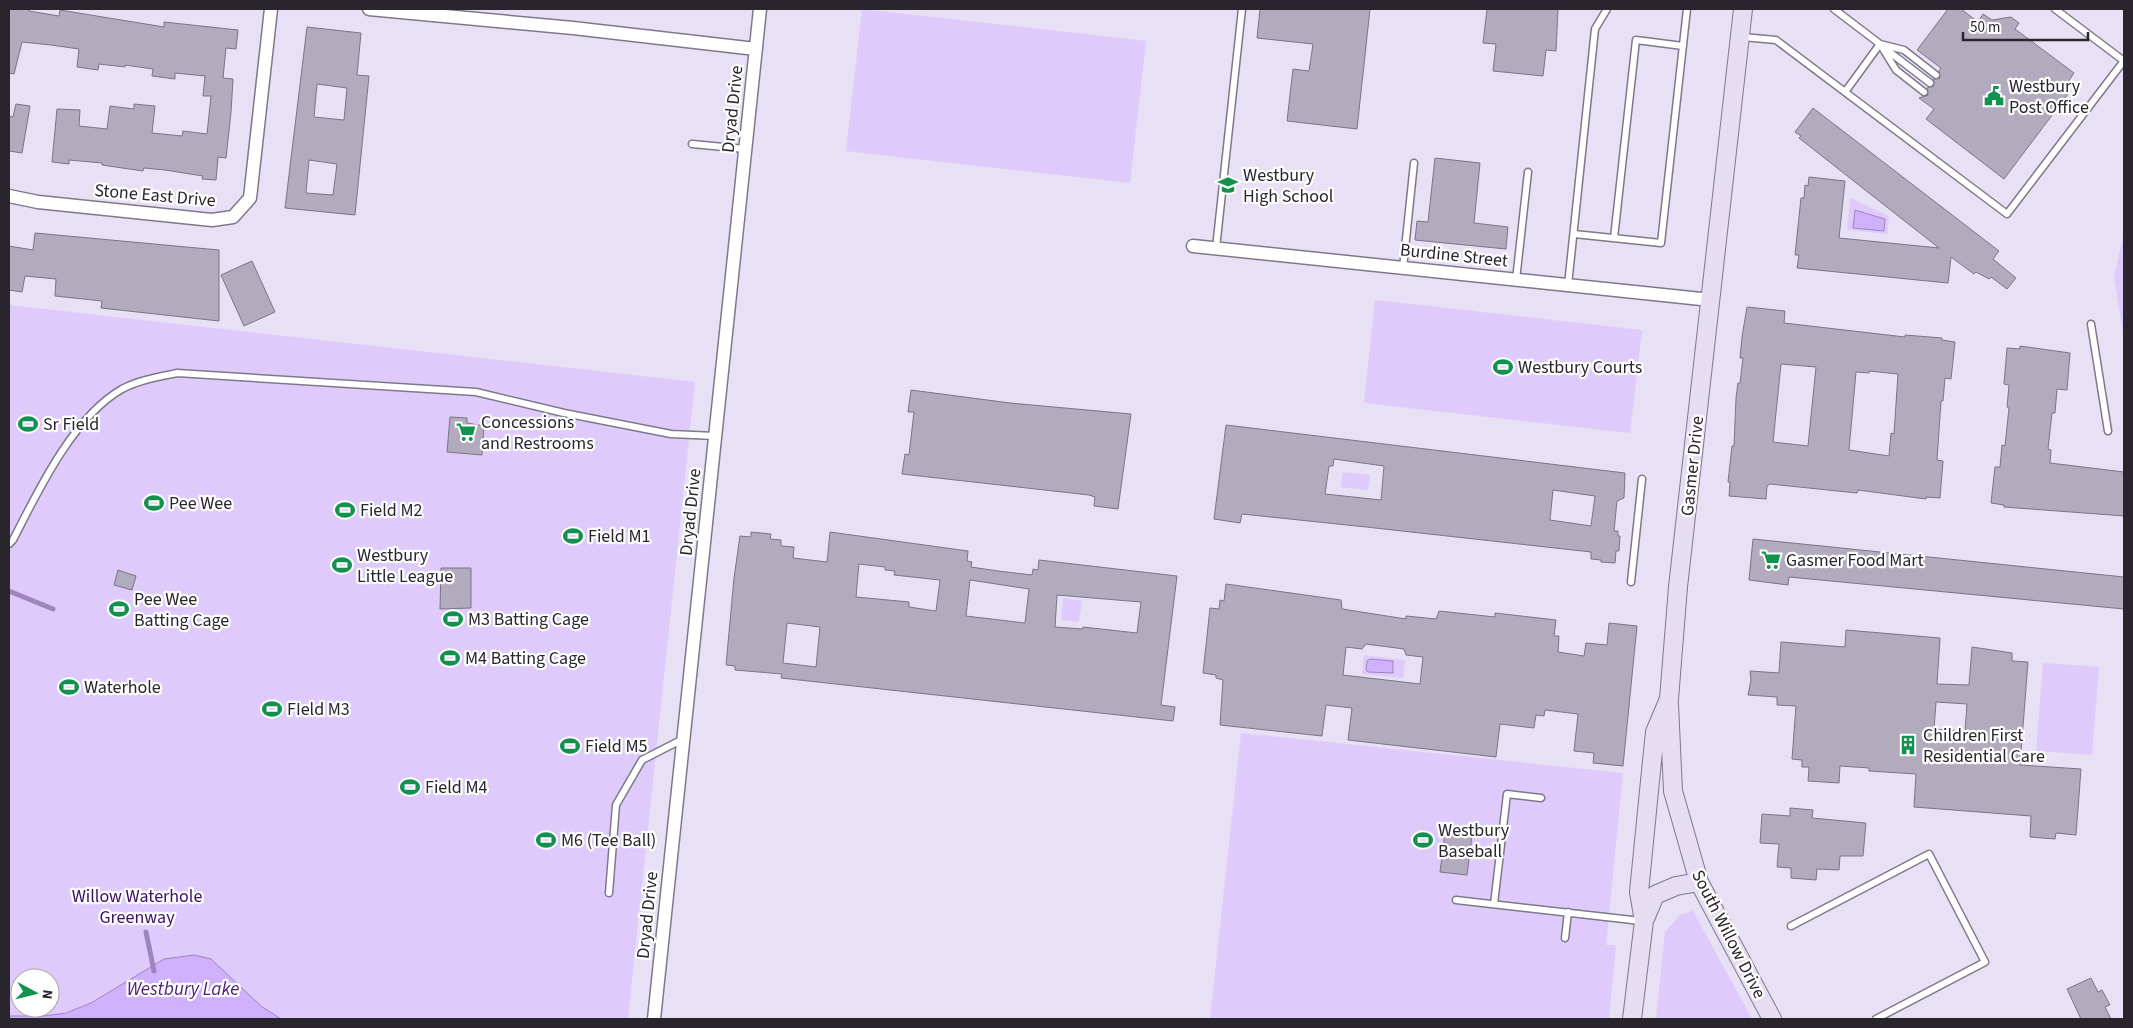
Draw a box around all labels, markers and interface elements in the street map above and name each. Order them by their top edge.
scale bar [1963,10,2088,42]
text: 50 m [1970,17,2000,38]
street label: Dryad Drive [715,64,750,154]
place label: Westbury Post Office [2009,74,2089,120]
public building icon: Westbury Post Office [1983,85,2005,107]
place label: Westbury High School [1243,163,1333,209]
school or university icon: Westbury High School [1217,174,1239,196]
street label: Stone East Drive [93,178,217,213]
street label: Burdine Street [1399,237,1509,274]
place label: Westbury Courts [1518,355,1642,380]
sports icon: Westbury Courts [1492,356,1514,378]
place label: Concessions and Restrooms [481,410,594,456]
place label: Sr Field [43,412,99,437]
sports icon: Sr Field [17,413,39,435]
street label: Gasmer Drive [1675,415,1710,517]
supermarket icon: Concessions and Restrooms [455,421,477,443]
street label: Dryad Drive [673,467,708,557]
place label: Pee Wee [169,491,232,516]
sports icon: Pee Wee [143,492,165,514]
place label: Field M2 [360,498,423,523]
sports icon: Field M2 [334,499,356,521]
place label: Field M1 [588,524,650,549]
sports icon: Field M1 [562,525,584,547]
place label: Westbury Little League [357,543,453,589]
place label: Gasmer Food Mart [1786,548,1924,573]
supermarket icon: Gasmer Food Mart [1760,549,1782,571]
sports icon: Westbury Little League [331,554,353,576]
place label: Pee Wee Batting Cage [134,587,229,633]
sports icon: Pee Wee Batting Cage [108,598,130,620]
place label: M3 Batting Cage [468,607,589,632]
sports icon: M3 Batting Cage [442,608,464,630]
place label: M4 Batting Cage [465,646,586,671]
sports icon: M4 Batting Cage [439,647,461,669]
place label: Waterhole [84,675,161,700]
sports icon: Waterhole [58,676,80,698]
place label: FIeld M3 [287,697,350,722]
sports icon: FIeld M3 [261,698,283,720]
place label: Children First Residential Care [1923,723,2045,769]
place label: Field M5 [585,734,648,759]
building icon: Children First Residential Care [1897,734,1919,756]
sports icon: Field M5 [559,735,581,757]
place label: Field M4 [425,775,488,800]
sports icon: Field M4 [399,776,421,798]
place label: Westbury Baseball [1438,818,1510,864]
place label: M6 (Tee Ball) [561,828,656,853]
sports icon: M6 (Tee Ball) [535,829,557,851]
sports icon: Westbury Baseball [1412,829,1434,851]
street label: South Willow Drive [1685,865,1772,1003]
street label: Dryad Drive [630,870,665,960]
park label: Willow Waterhole Greenway [72,884,202,930]
north arrow [10,968,60,1018]
water label: Westbury Lake [127,976,239,1003]
text: N [36,989,57,1000]

